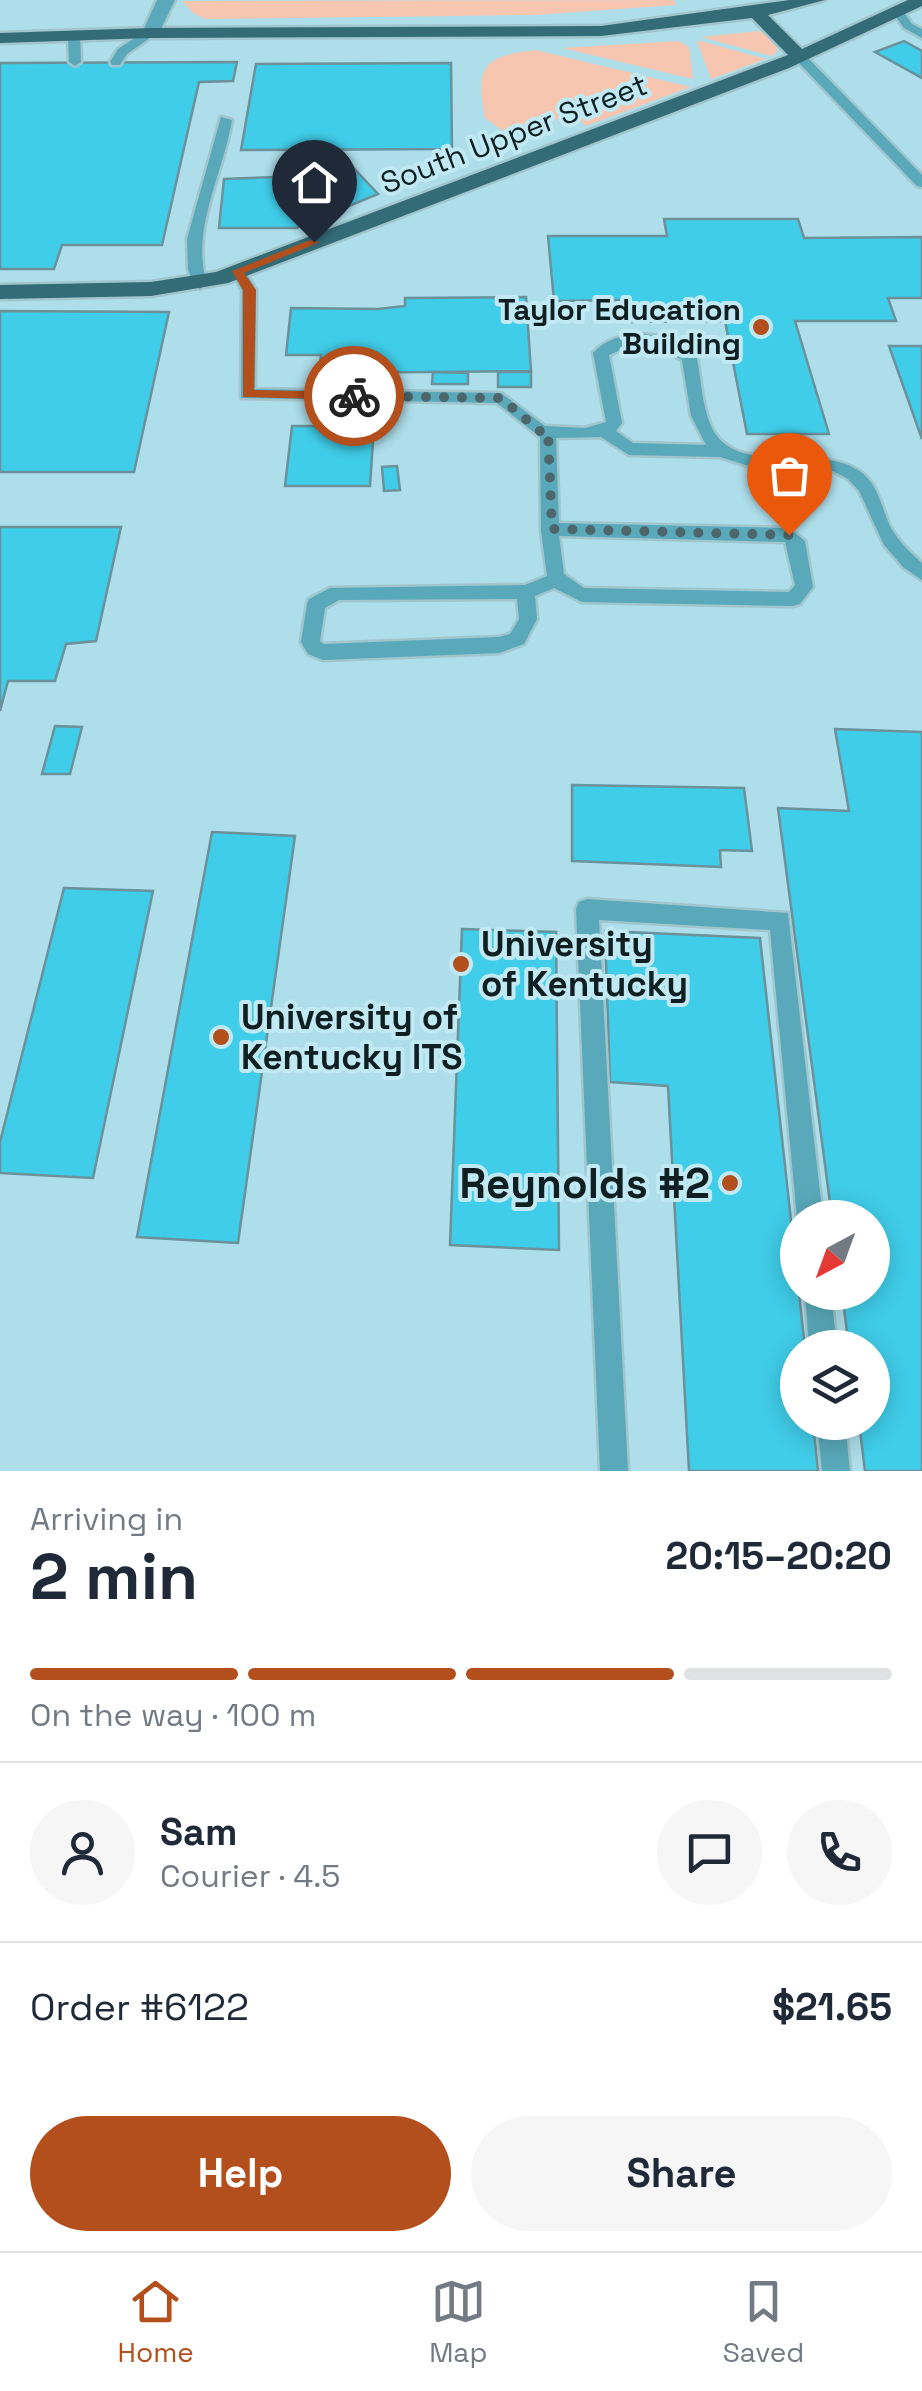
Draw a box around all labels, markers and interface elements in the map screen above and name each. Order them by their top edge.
street label: South Upper Street [375,65,653,202]
pin [272,140,357,243]
icon: home [287,155,342,210]
place label: Taylor Education Building [498,290,741,363]
marker: Taylor Education Building [750,316,772,338]
courier [304,346,404,446]
icon: bike [327,369,382,424]
pin [747,433,832,536]
icon: bag [762,448,817,503]
place label: University of Kentucky [481,922,688,1006]
marker: University of Kentucky [450,953,472,975]
place label: University of Kentucky ITS [241,995,463,1079]
marker: University of Kentucky ITS [210,1026,232,1048]
place label: Reynolds #2 [459,1157,710,1210]
marker: Reynolds #2 [719,1172,741,1194]
north arrow [780,1200,890,1310]
map controls [780,1200,890,1440]
button: layers [780,1330,890,1440]
text: Arriving in [30,1499,183,1539]
text: 20:15–20:20 [666,1532,892,1580]
text: 2 min [30,1535,198,1618]
text: On the way · 100 m [30,1695,316,1735]
button: person [30,1800,135,1905]
button: chat [657,1800,762,1905]
button: phone [787,1800,892,1905]
text: Sam [160,1808,237,1856]
text: Courier · 4.5 [160,1856,341,1896]
text: Order #6122 [30,1983,249,2031]
text: $21.65 [772,1983,892,2031]
button: Help [30,2116,451,2231]
button: Share [471,2116,892,2231]
tab: Home [118,2274,194,2370]
tab: Map [429,2274,488,2370]
tab: Saved [723,2274,804,2370]

